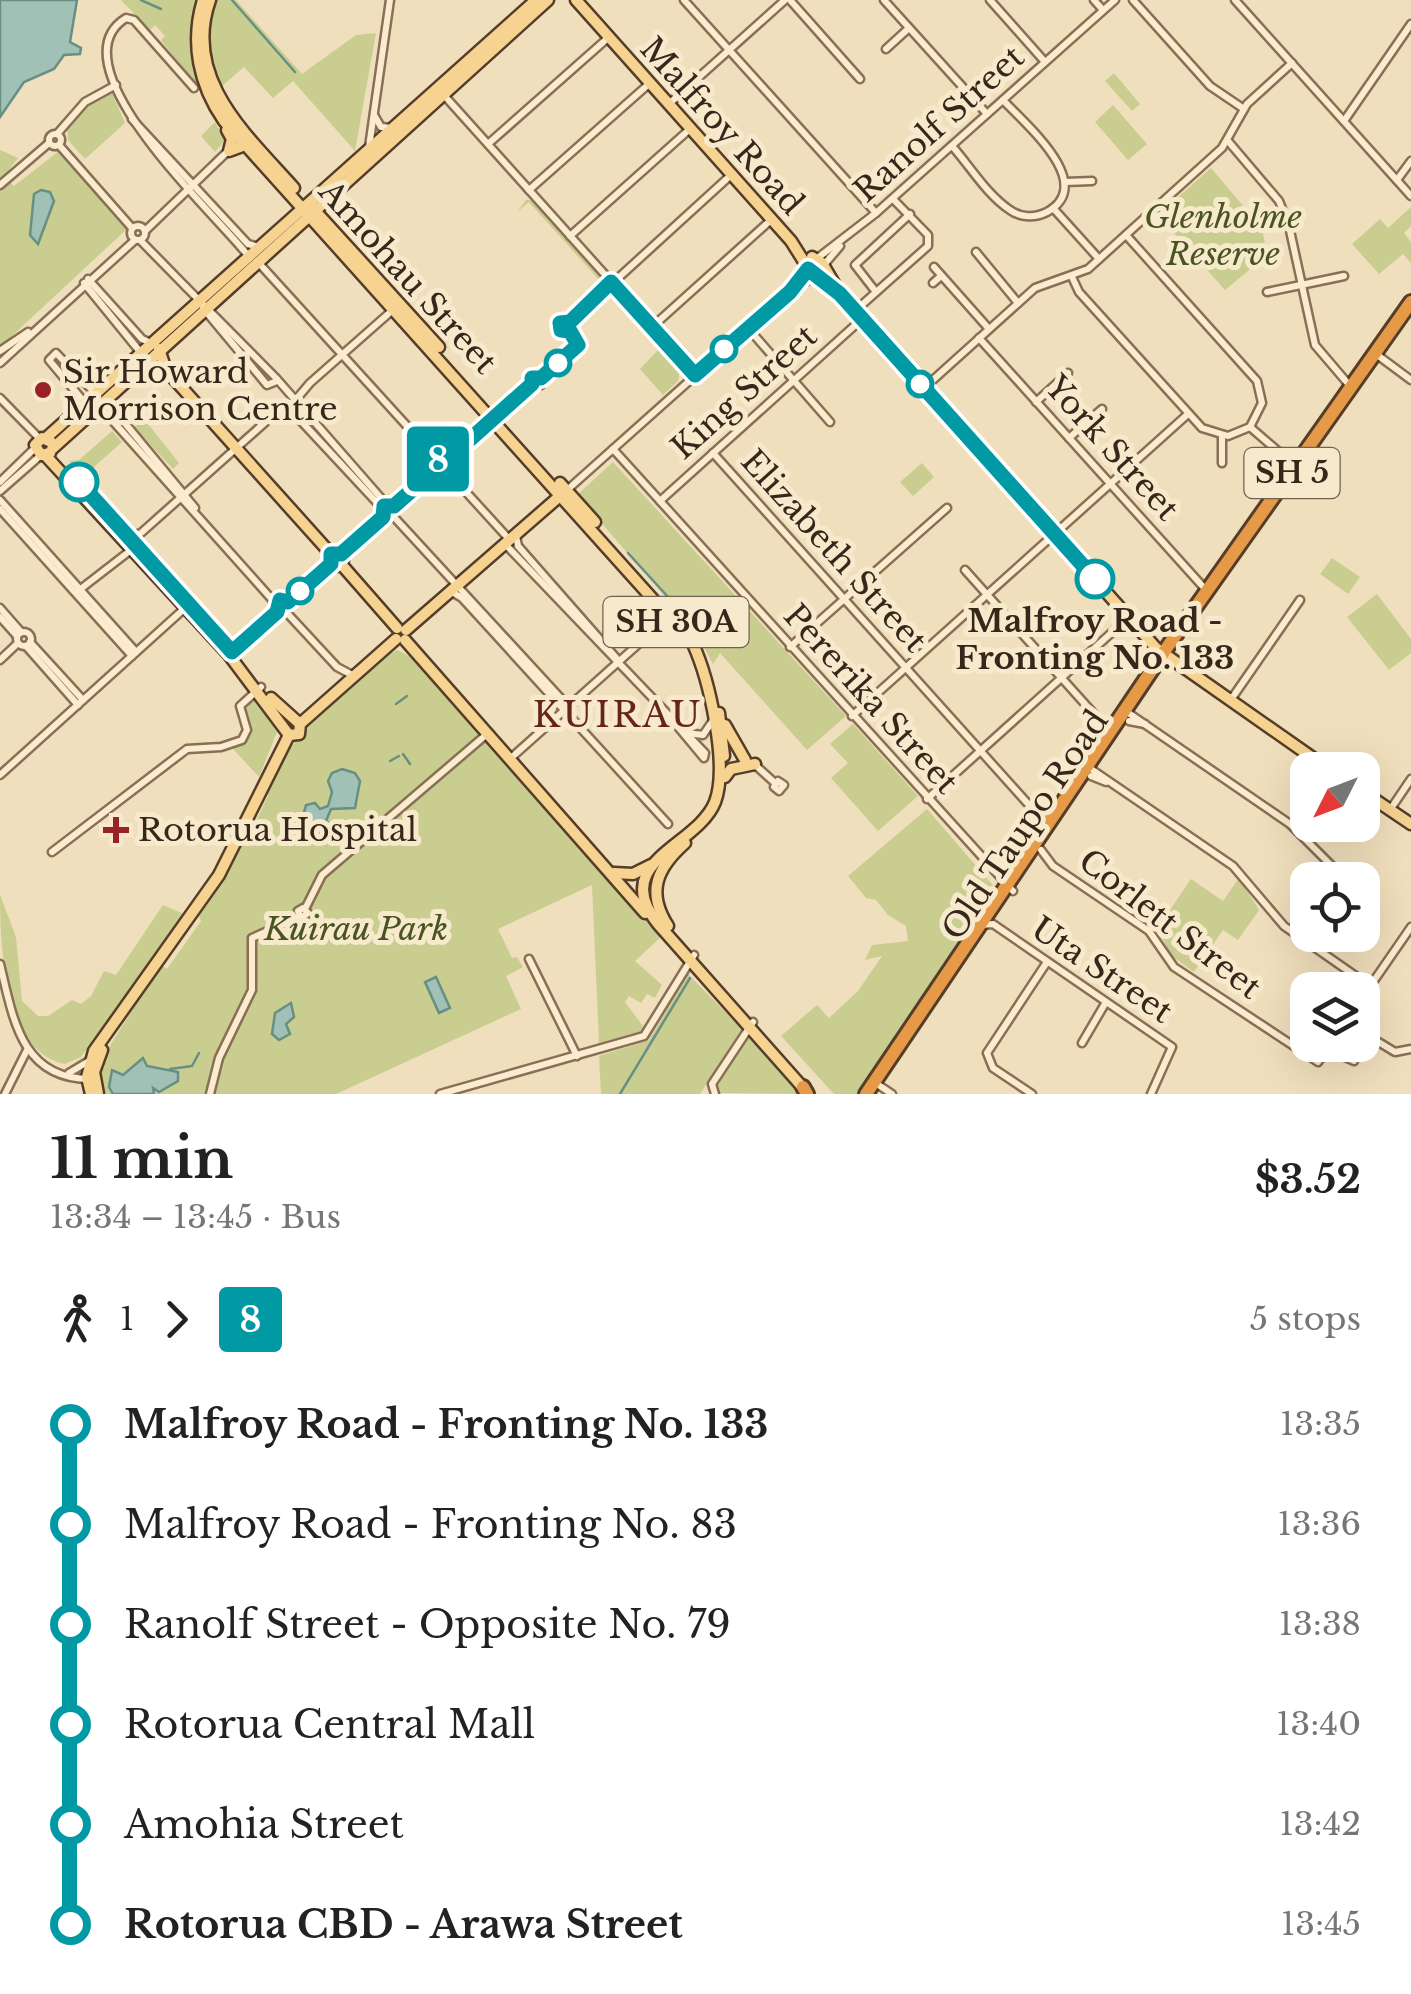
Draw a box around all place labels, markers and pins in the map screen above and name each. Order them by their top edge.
unlabelled marker [711,336,737,362]
unlabelled marker [545,350,571,376]
place label: Sir Howard Morrison Centre [63,352,337,429]
unlabelled marker [907,371,933,397]
marker: Sir Howard Morrison Centre [32,379,54,401]
unlabelled marker [60,463,98,501]
marker: Malfroy Road - Fronting No. 133 [1076,560,1114,598]
unlabelled marker [287,578,313,604]
place label: Malfroy Road - Fronting No. 133 [956,601,1234,678]
place label: Rotorua Hospital [138,810,417,850]
marker: Rotorua Hospital [103,817,129,843]

